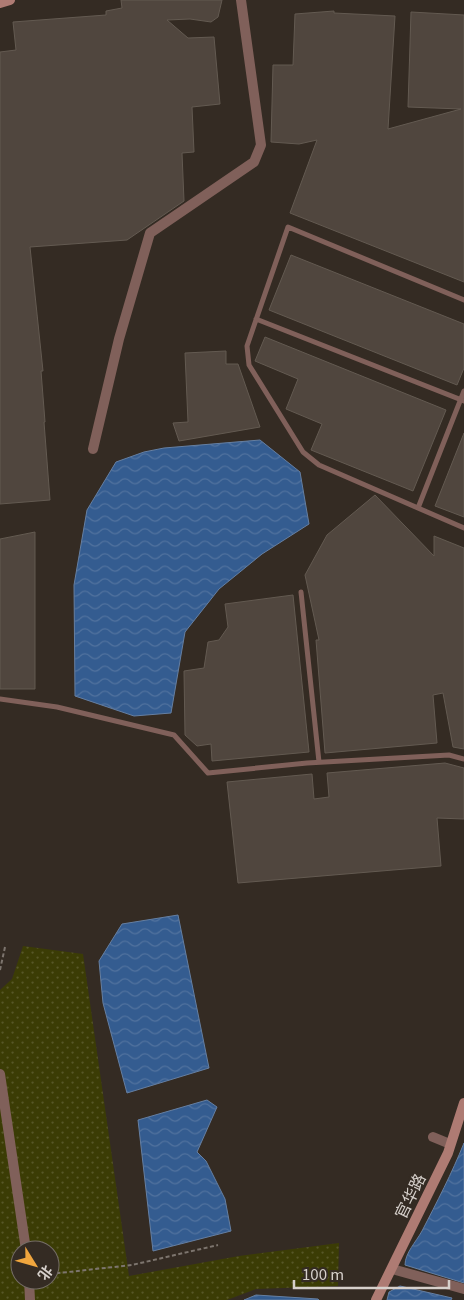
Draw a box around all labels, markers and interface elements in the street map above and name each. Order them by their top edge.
street label: 官华路 [388,1169,430,1222]
north arrow [10,1240,60,1290]
scale bar [294,1258,449,1290]
text: 北 [34,1262,58,1285]
text: 100 m [302,1263,344,1284]

